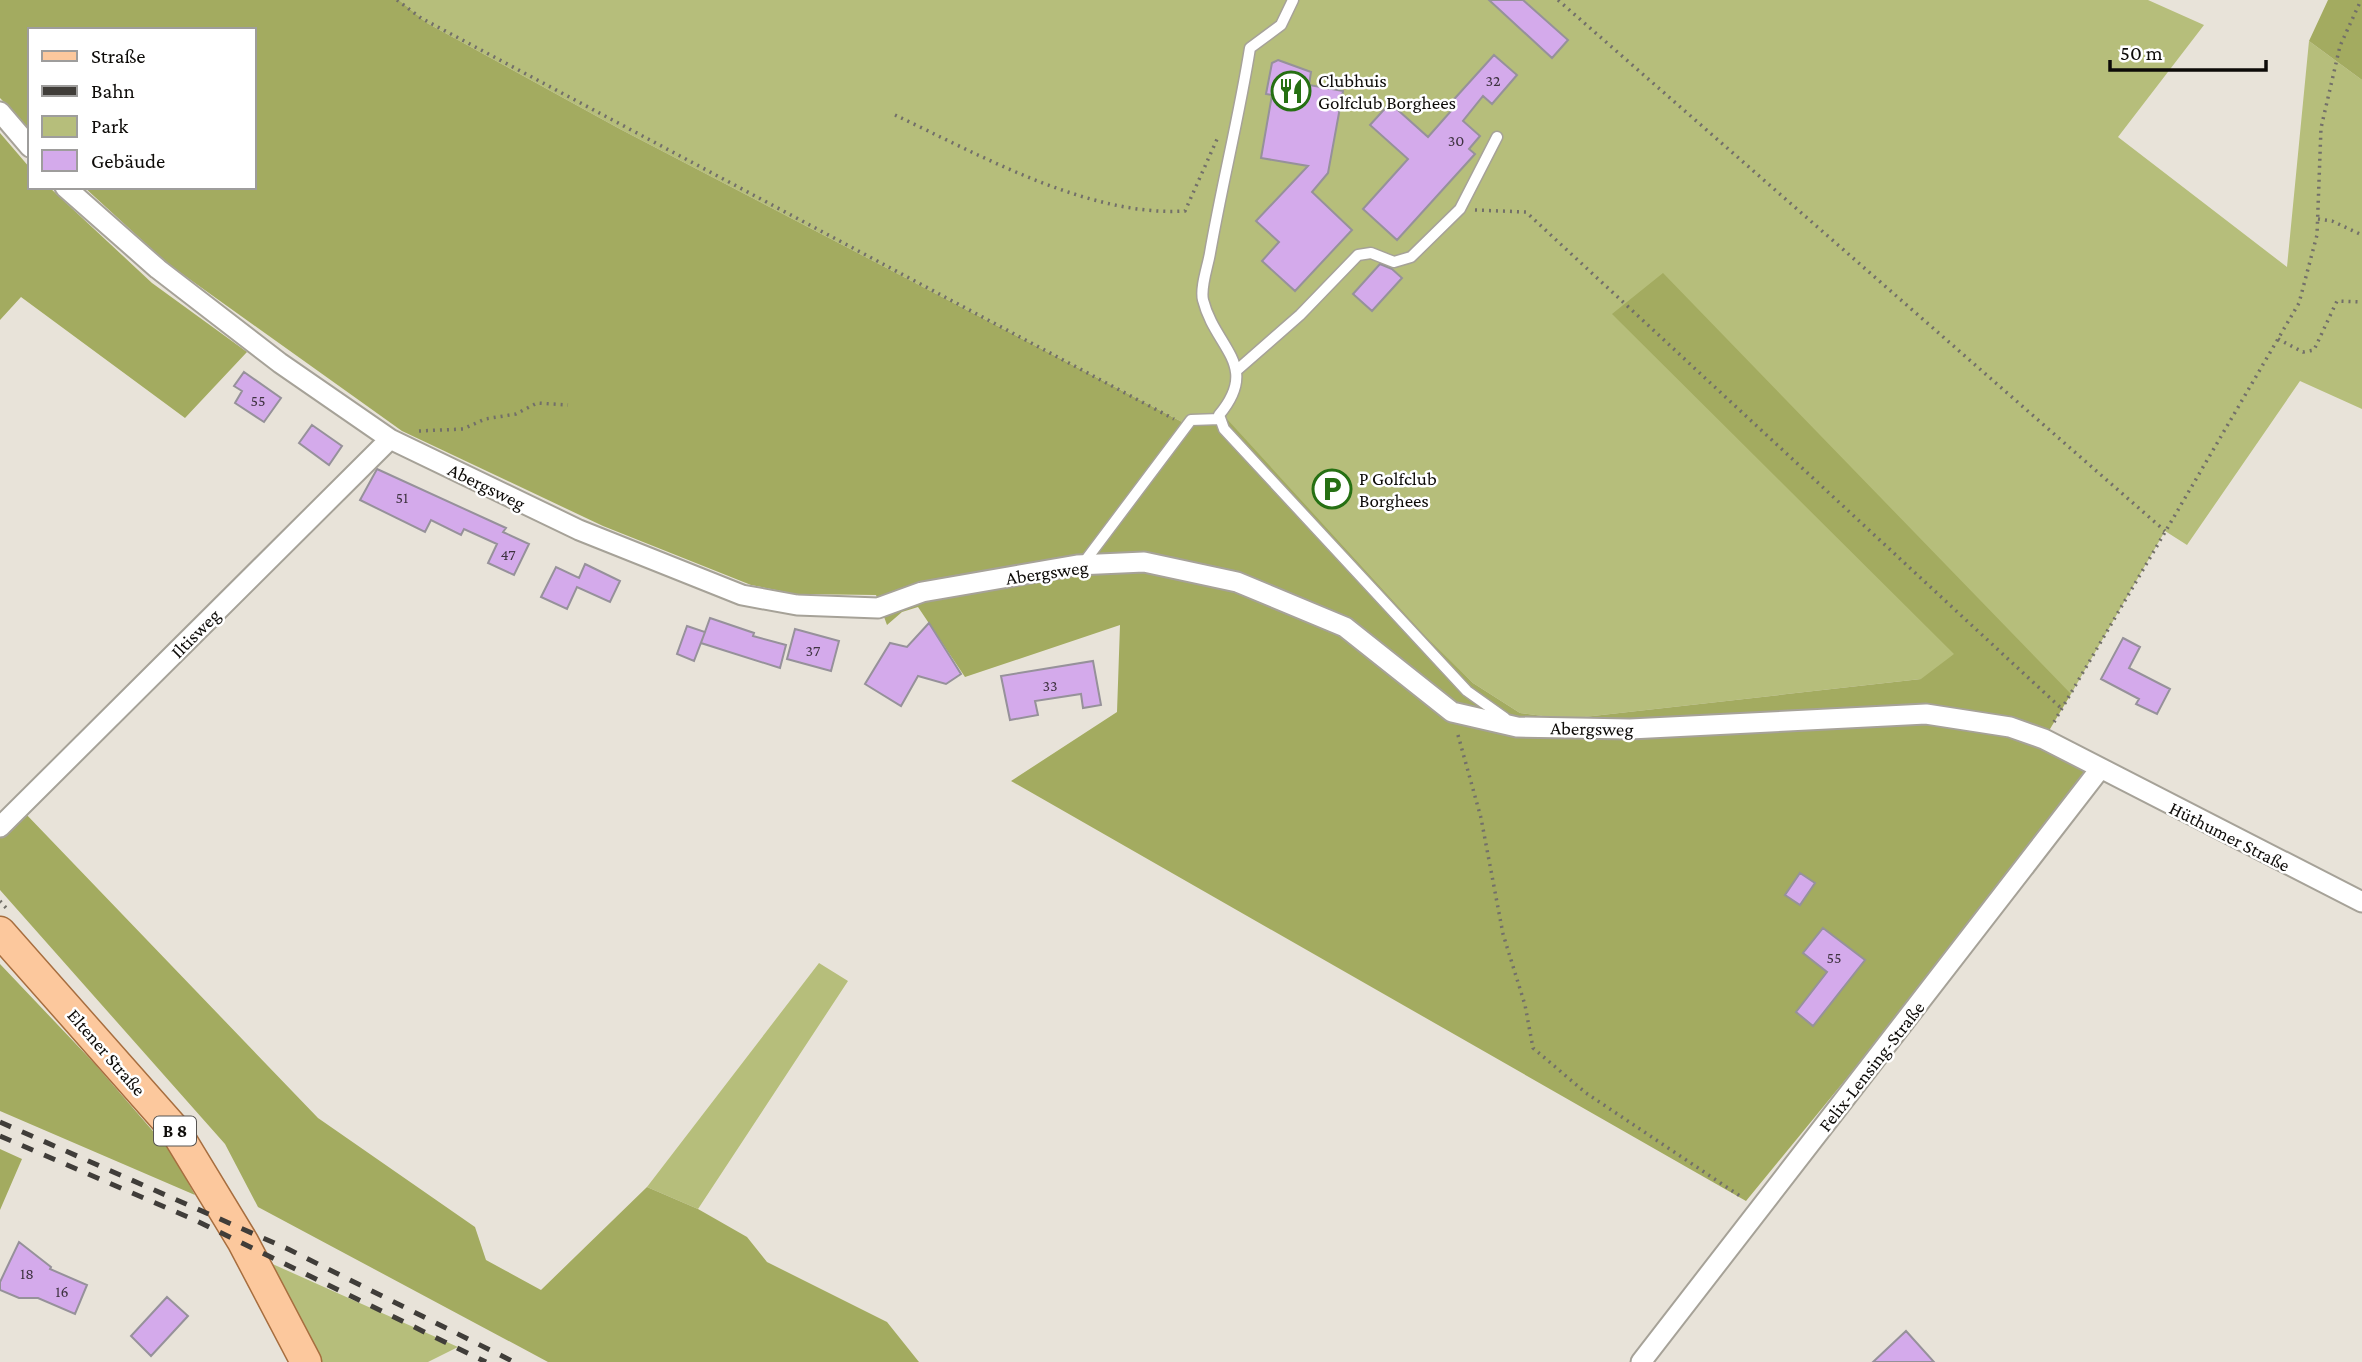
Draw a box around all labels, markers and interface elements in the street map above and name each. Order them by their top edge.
legend [28,28,256,189]
scale bar [2110,28,2266,72]
text: 50 m [2120,41,2163,65]
text: Straße [91,44,145,68]
restaurant icon: Clubhuis Golfclub Borghees [1270,70,1312,112]
place label: Clubhuis Golfclub Borghees [1318,70,1456,113]
house number: 32 [1485,72,1501,89]
text: Bahn [91,79,135,103]
text: Park [91,114,128,138]
house number: 30 [1448,132,1464,149]
text: Gebäude [91,149,165,173]
house number: 55 [251,392,265,409]
street label: Abergsweg [445,459,529,514]
parking icon: P Golfclub Borghees [1311,468,1353,510]
place label: P Golfclub Borghees [1359,468,1437,511]
house number: 51 [396,489,408,506]
house number: 47 [500,546,516,563]
street label: Abergsweg [1004,556,1090,589]
street label: Iltisweg [166,604,224,662]
house number: 37 [806,642,821,659]
house number: 33 [1042,677,1058,694]
street label: Abergsweg [1550,717,1634,740]
street label: Hüthumer Straße [2166,797,2293,876]
house number: 55 [1827,949,1841,966]
street label: Felix-Lensing-Straße [1814,997,1929,1135]
street label: Eltener Straße [63,1005,150,1100]
road number: B 8 [154,1116,196,1146]
house number: 18 [20,1265,34,1282]
house number: 16 [55,1283,69,1300]

